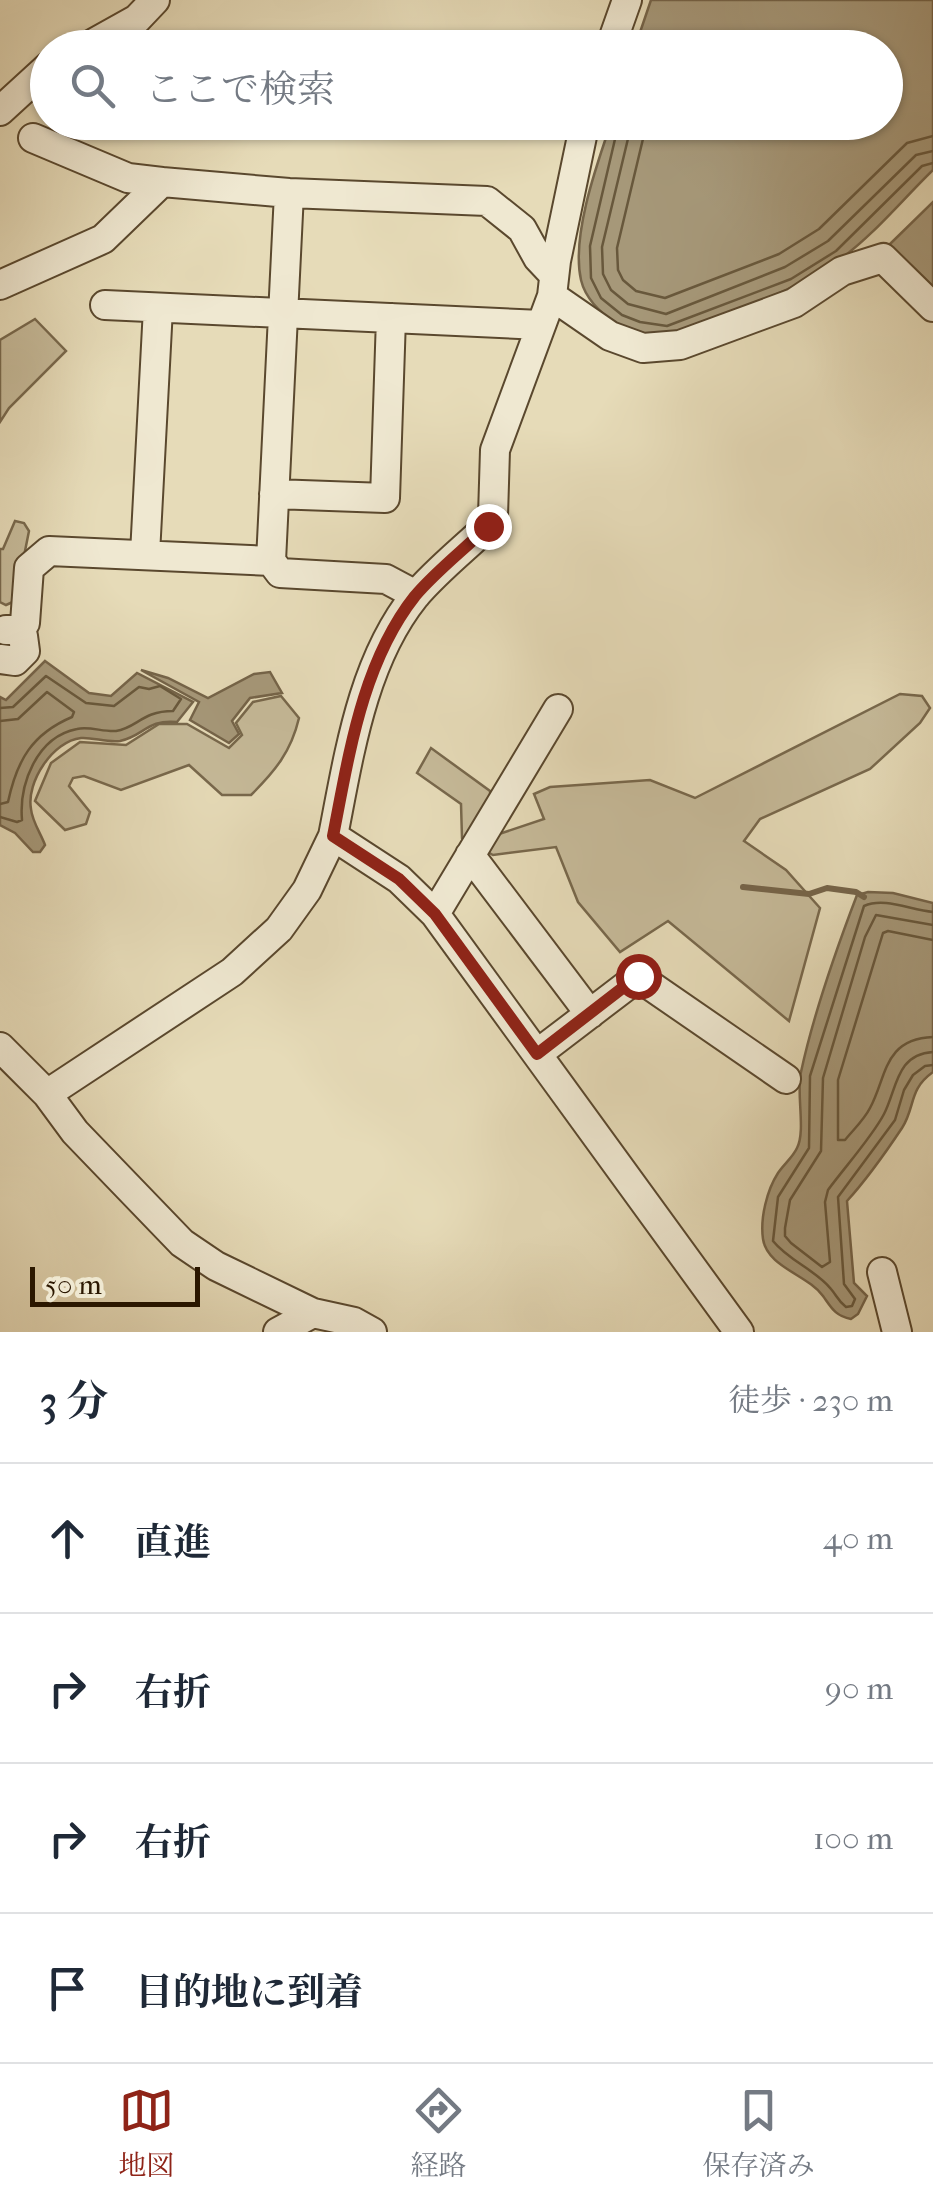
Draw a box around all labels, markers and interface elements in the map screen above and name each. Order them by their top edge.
search box [30,30,903,140]
icon: search [65,58,120,113]
text: ここで検索 [145,67,335,112]
route end [466,504,512,550]
route start [616,954,662,1000]
scale bar [30,1262,200,1306]
text: 50 m [45,1268,102,1301]
text: 3 分 [40,1377,108,1426]
text: 徒歩 · 230 m [728,1382,893,1419]
icon: ahead [40,1511,95,1566]
text: 直進 [135,1520,211,1565]
text: 40 m [823,1520,893,1557]
icon: right [40,1661,95,1716]
text: 右折 [135,1670,211,1715]
text: 90 m [825,1670,893,1707]
icon: right [40,1811,95,1866]
text: 右折 [135,1820,211,1865]
text: 100 m [813,1820,893,1857]
icon: arrive [40,1961,95,2016]
text: 目的地に到着 [135,1970,363,2015]
tab: 地図 [118,2083,174,2183]
tab: 経路 [410,2083,467,2183]
tab: 保存済み [703,2083,815,2183]

